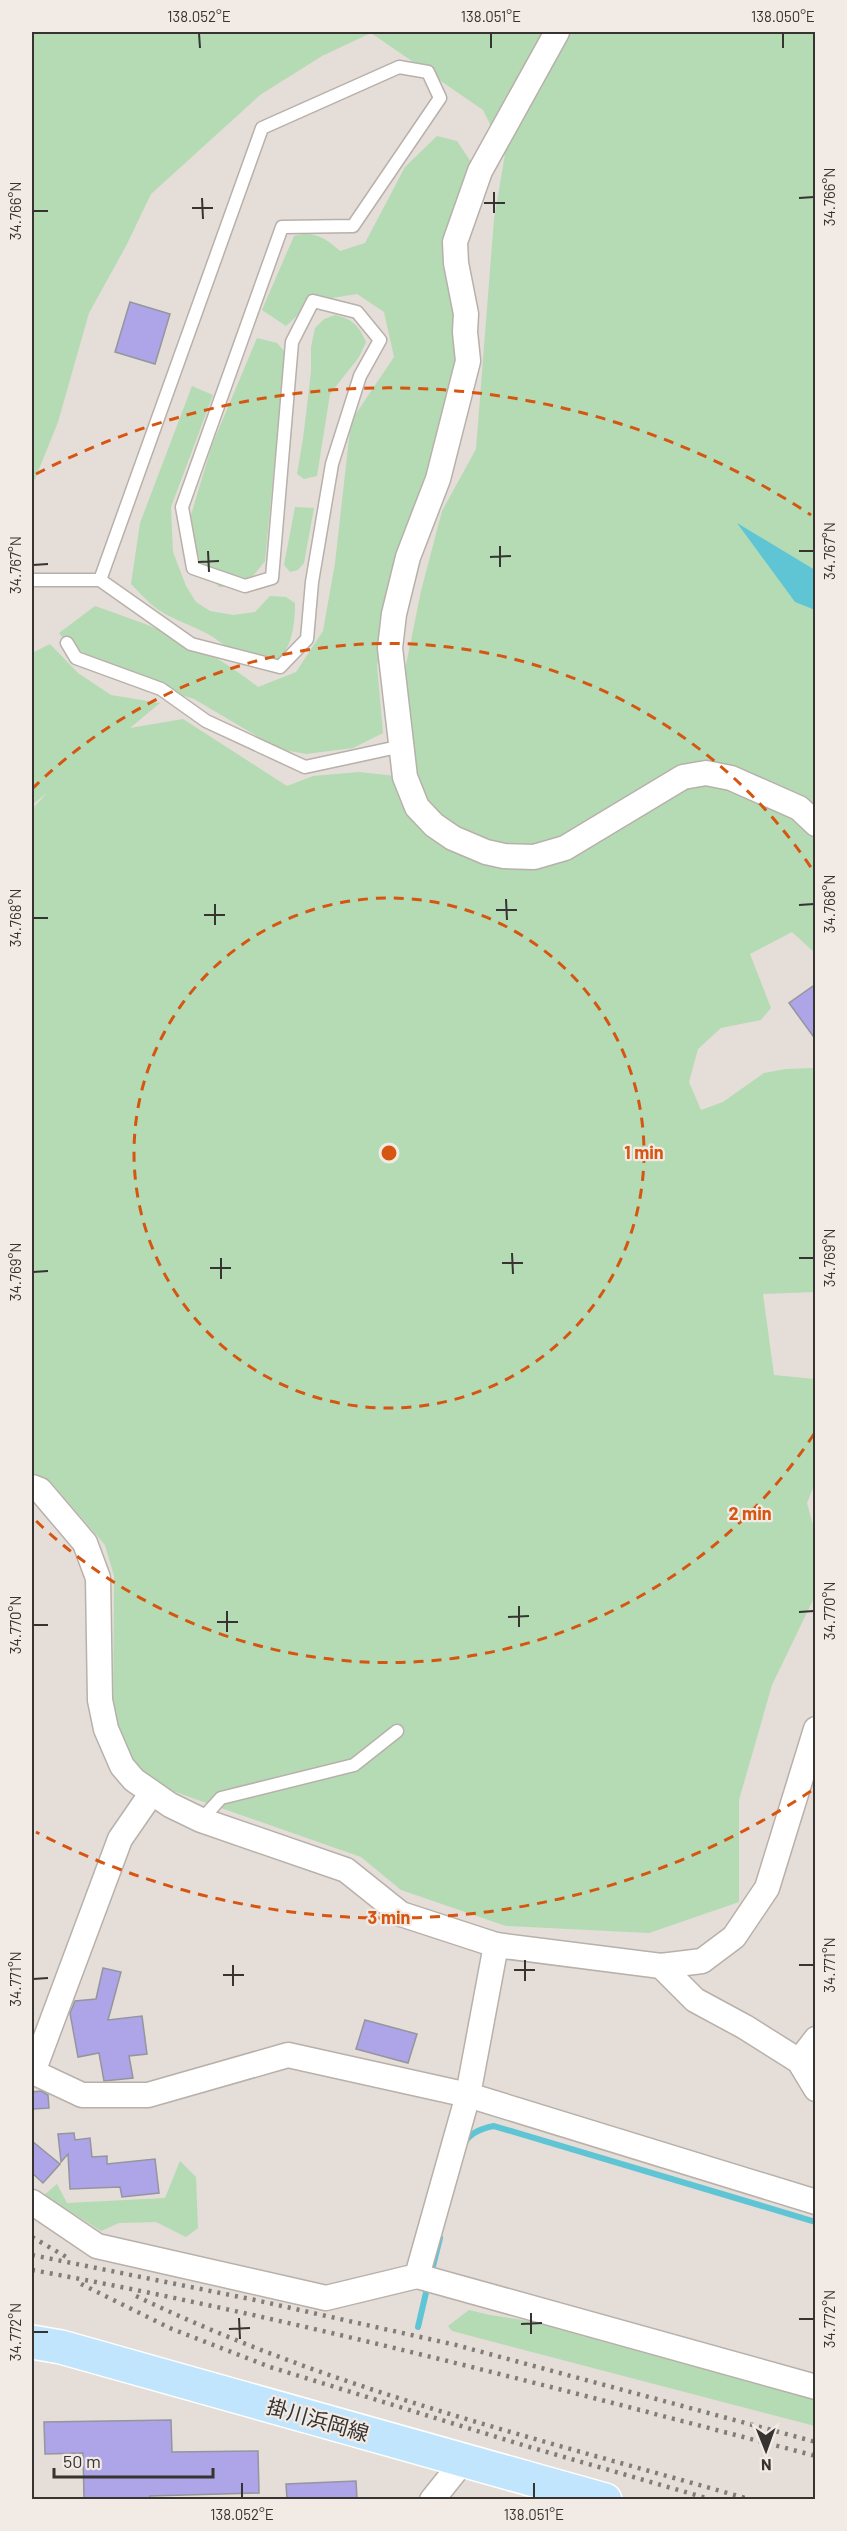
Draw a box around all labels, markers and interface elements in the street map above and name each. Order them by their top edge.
text: 138.052°E [167,7,231,25]
text: 138.051°E [461,7,521,25]
text: 138.050°E [751,7,815,25]
text: 34.766°N [820,168,838,226]
text: 34.766°N [6,182,24,240]
text: 34.767°N [820,522,838,580]
text: 34.767°N [6,536,24,594]
text: 34.768°N [820,875,838,933]
text: 34.768°N [6,889,24,947]
text: 1 min [624,1141,664,1163]
centre of rings [379,1143,399,1163]
text: 34.769°N [820,1229,838,1287]
text: 34.769°N [6,1243,24,1301]
text: 2 min [728,1502,772,1524]
text: 34.770°N [820,1582,838,1640]
text: 34.770°N [6,1596,24,1654]
text: 3 min [368,1906,410,1928]
text: 34.771°N [820,1937,838,1993]
text: 34.771°N [6,1951,24,2007]
text: 34.772°N [820,2290,838,2348]
text: 34.772°N [6,2303,24,2361]
street label: 掛川浜岡線 [264,2393,372,2445]
north arrow [736,2420,796,2480]
scale bar [54,2441,213,2479]
text: 50 m [63,2450,101,2472]
text: N [761,2456,772,2475]
text: 138.052°E [210,2505,274,2523]
text: 138.051°E [504,2505,564,2523]

